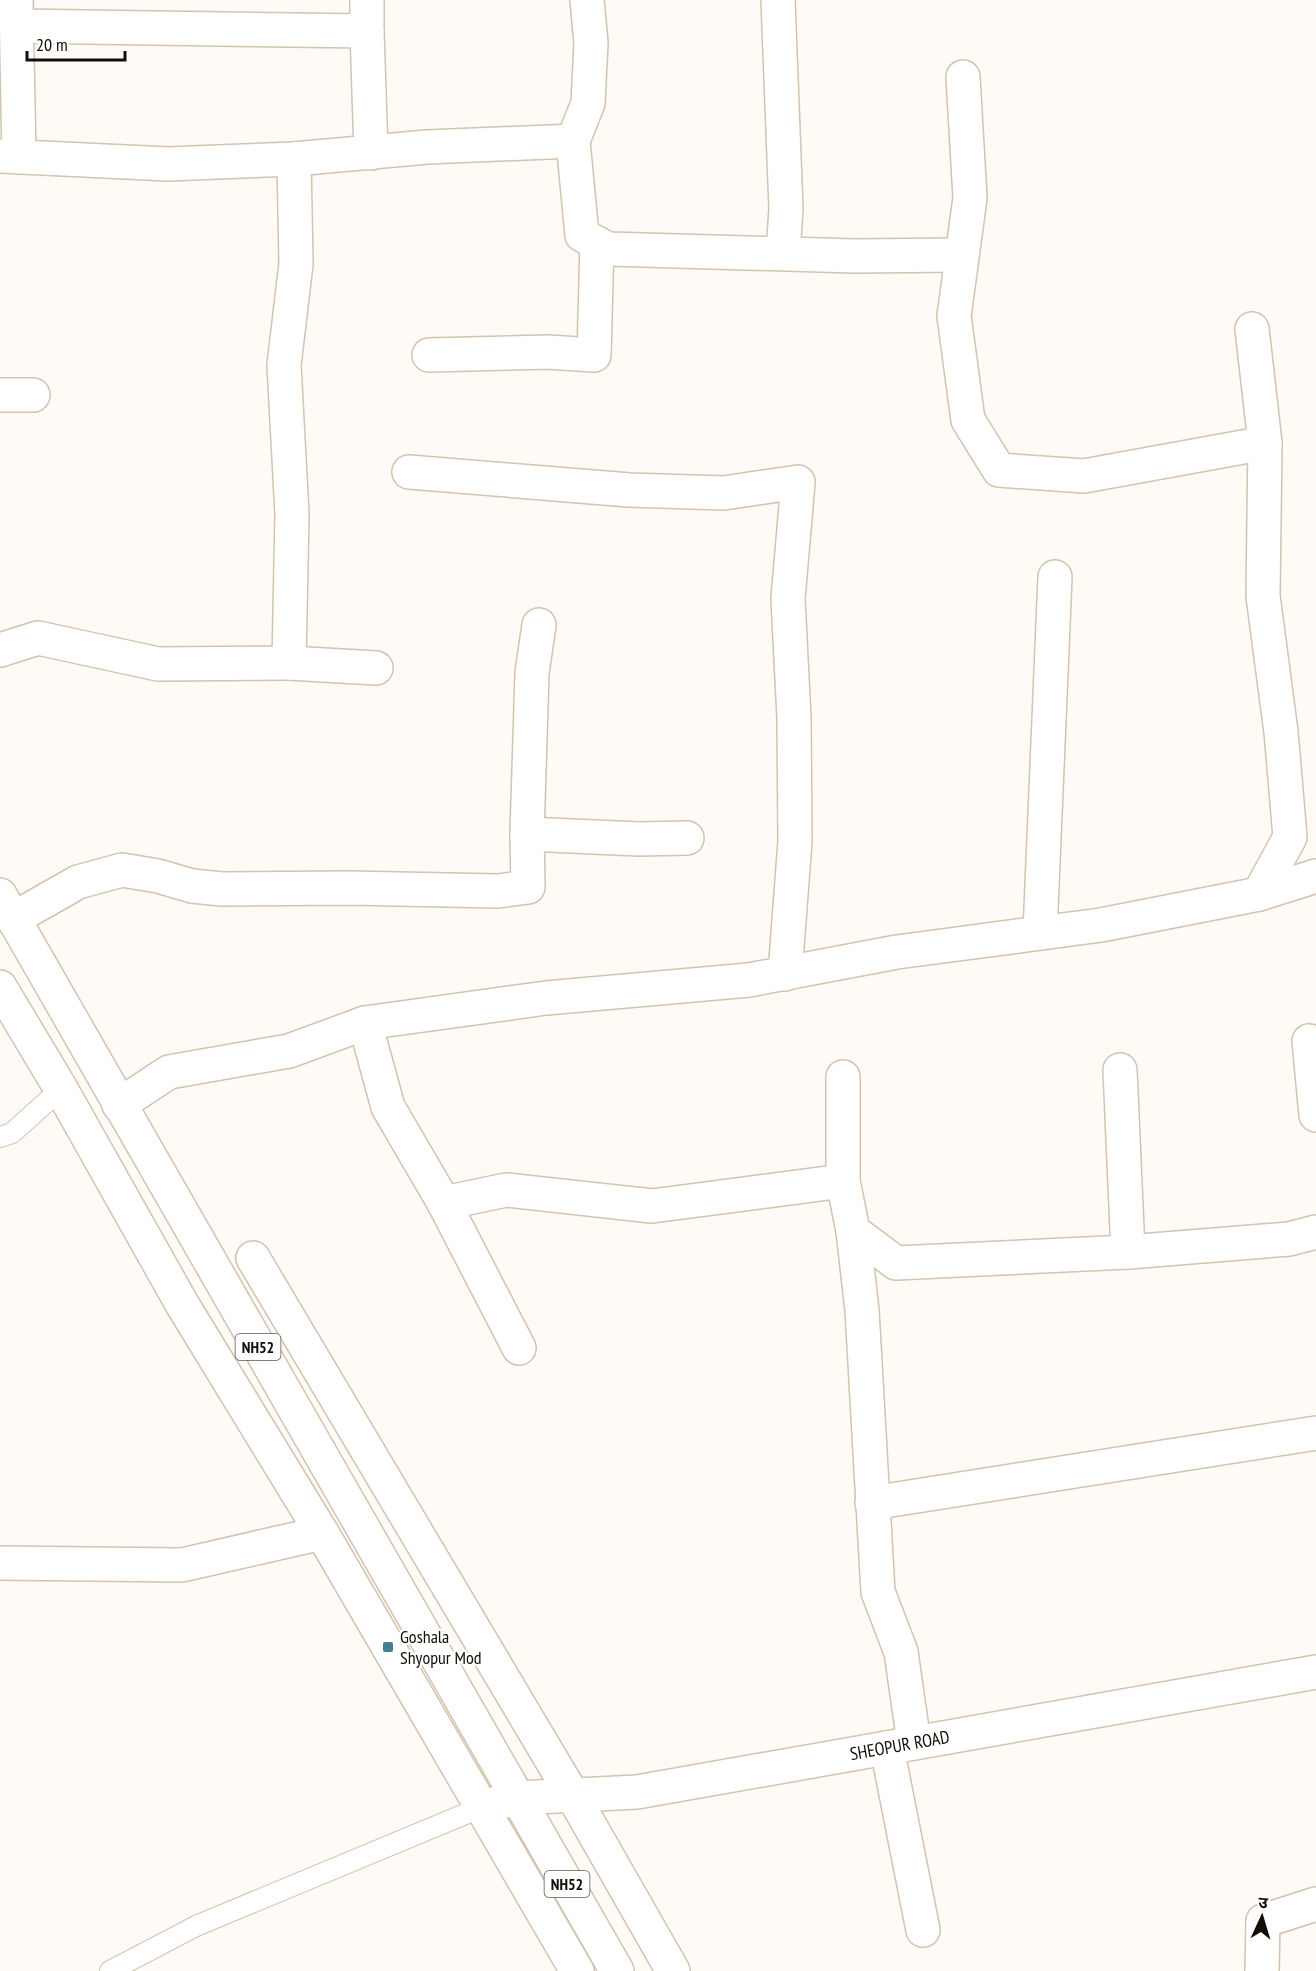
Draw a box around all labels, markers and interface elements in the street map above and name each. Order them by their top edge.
scale bar [27,24,124,62]
text: 20 m [36,33,68,56]
road number: NH52 [236,1334,280,1360]
place label: Goshala Shyopur Mod [400,1625,482,1669]
marker: Goshala Shyopur Mod [381,1640,395,1654]
street label: SHEOPUR ROAD [848,1725,951,1765]
road number: NH52 [544,1871,590,1897]
north arrow [1232,1887,1292,1947]
text: उ [1258,1892,1269,1912]

